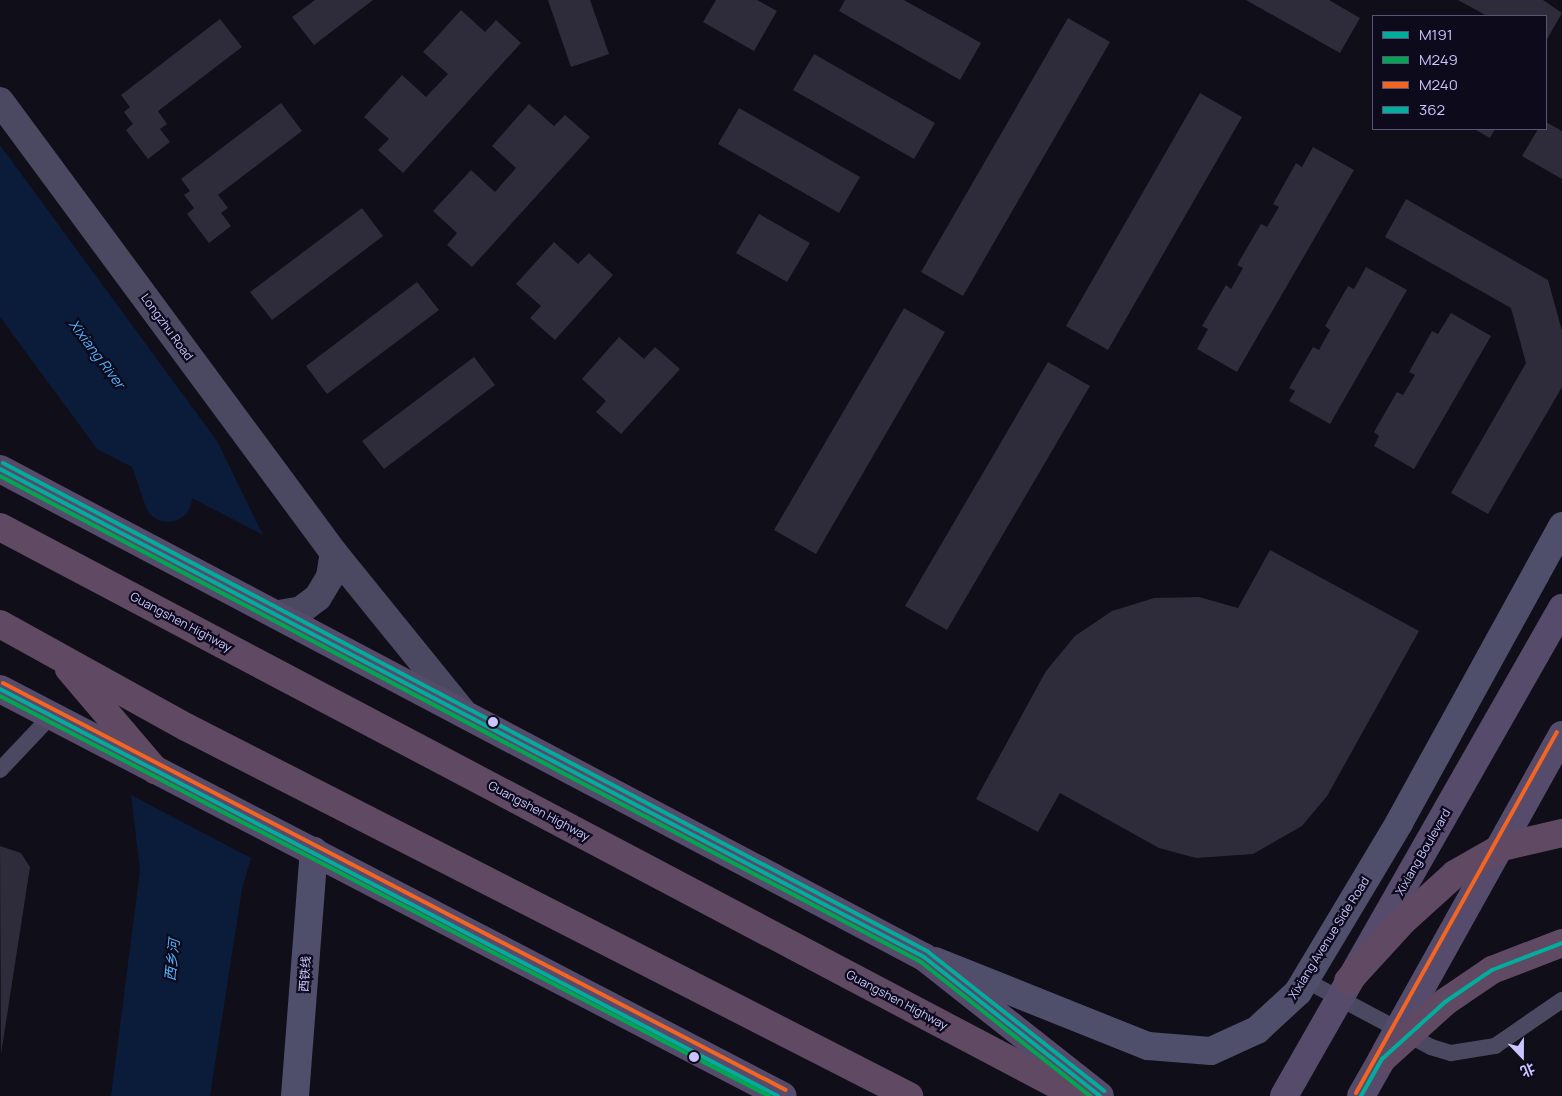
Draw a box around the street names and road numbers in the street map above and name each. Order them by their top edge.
street label: Longzhu Road [138,291,196,363]
street label: Guangshen Highway [128,589,234,655]
street label: Guangshen Highway [486,778,592,844]
street label: Xixiang Boulevard [1392,806,1454,898]
street label: Xixiang Avenue Side Road [1285,874,1373,1002]
street label: 西铁线 [297,956,313,992]
street label: Guangshen Highway [844,967,950,1033]

